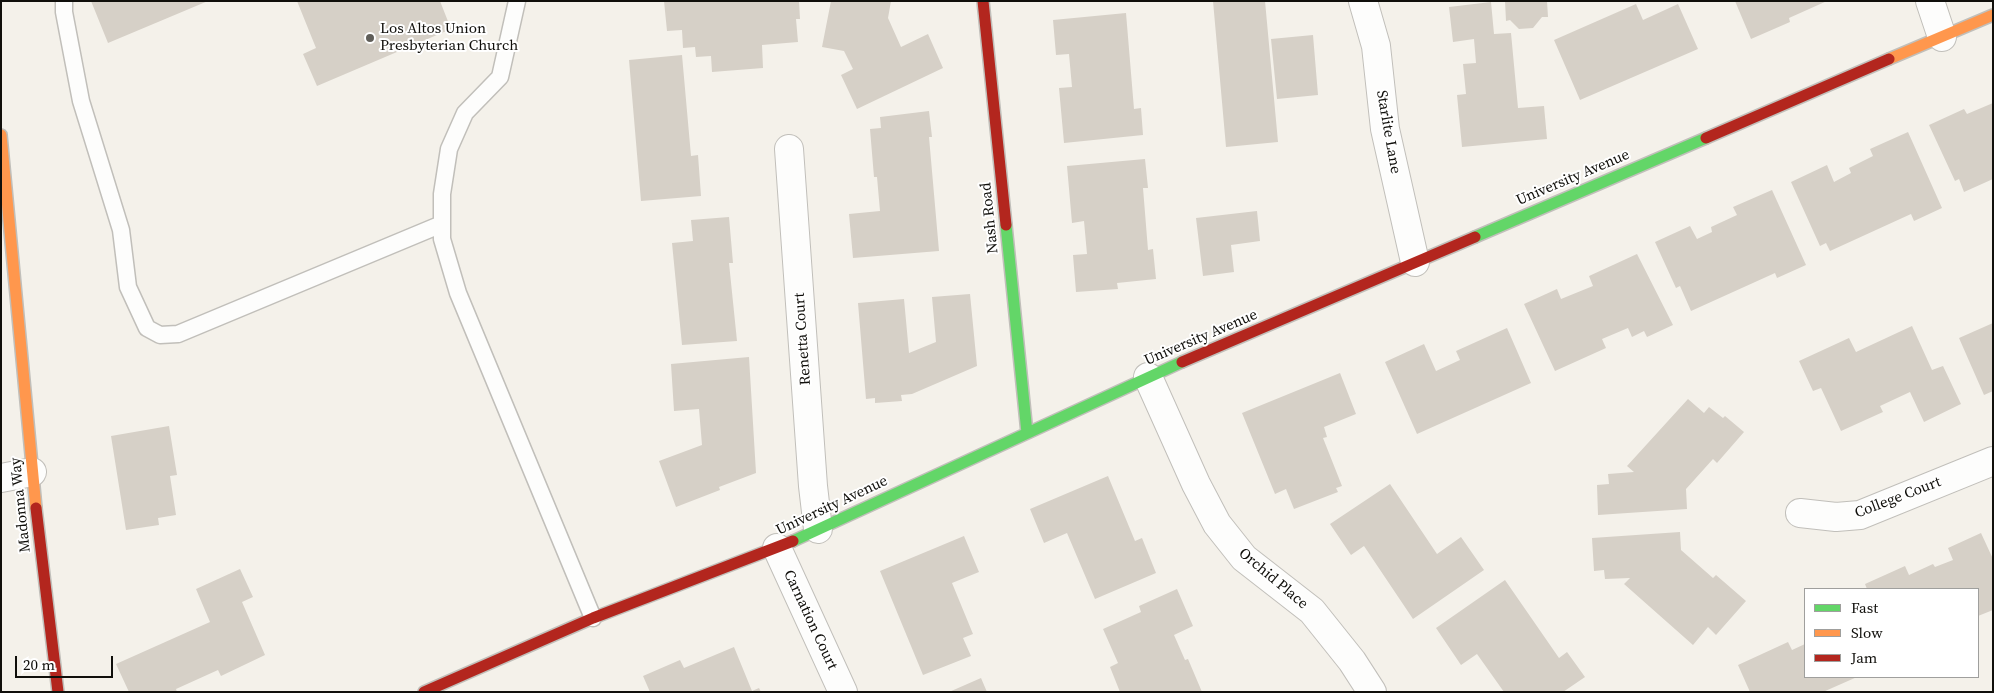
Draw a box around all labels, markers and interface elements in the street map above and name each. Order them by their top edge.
place label: Los Altos Union Presbyterian Church [380,20,518,55]
marker: Los Altos Union Presbyterian Church [364,32,376,44]
street label: Starlite Lane [1372,89,1404,175]
street label: University Avenue [1514,146,1632,210]
street label: Nash Road [977,182,1003,254]
street label: Renetta Court [791,292,815,386]
street label: University Avenue [1142,306,1260,370]
street label: Madonna Way [7,457,35,553]
street label: University Avenue [773,472,891,540]
street label: College Court [1852,473,1944,523]
street label: Orchid Place [1235,545,1311,613]
street label: Carnation Court [779,567,841,673]
legend [1804,588,1979,678]
text: Fast [1851,597,1878,618]
text: Slow [1851,622,1883,643]
scale bar [18,646,115,678]
text: Jam [1851,647,1877,668]
text: 20 m [23,654,55,675]

